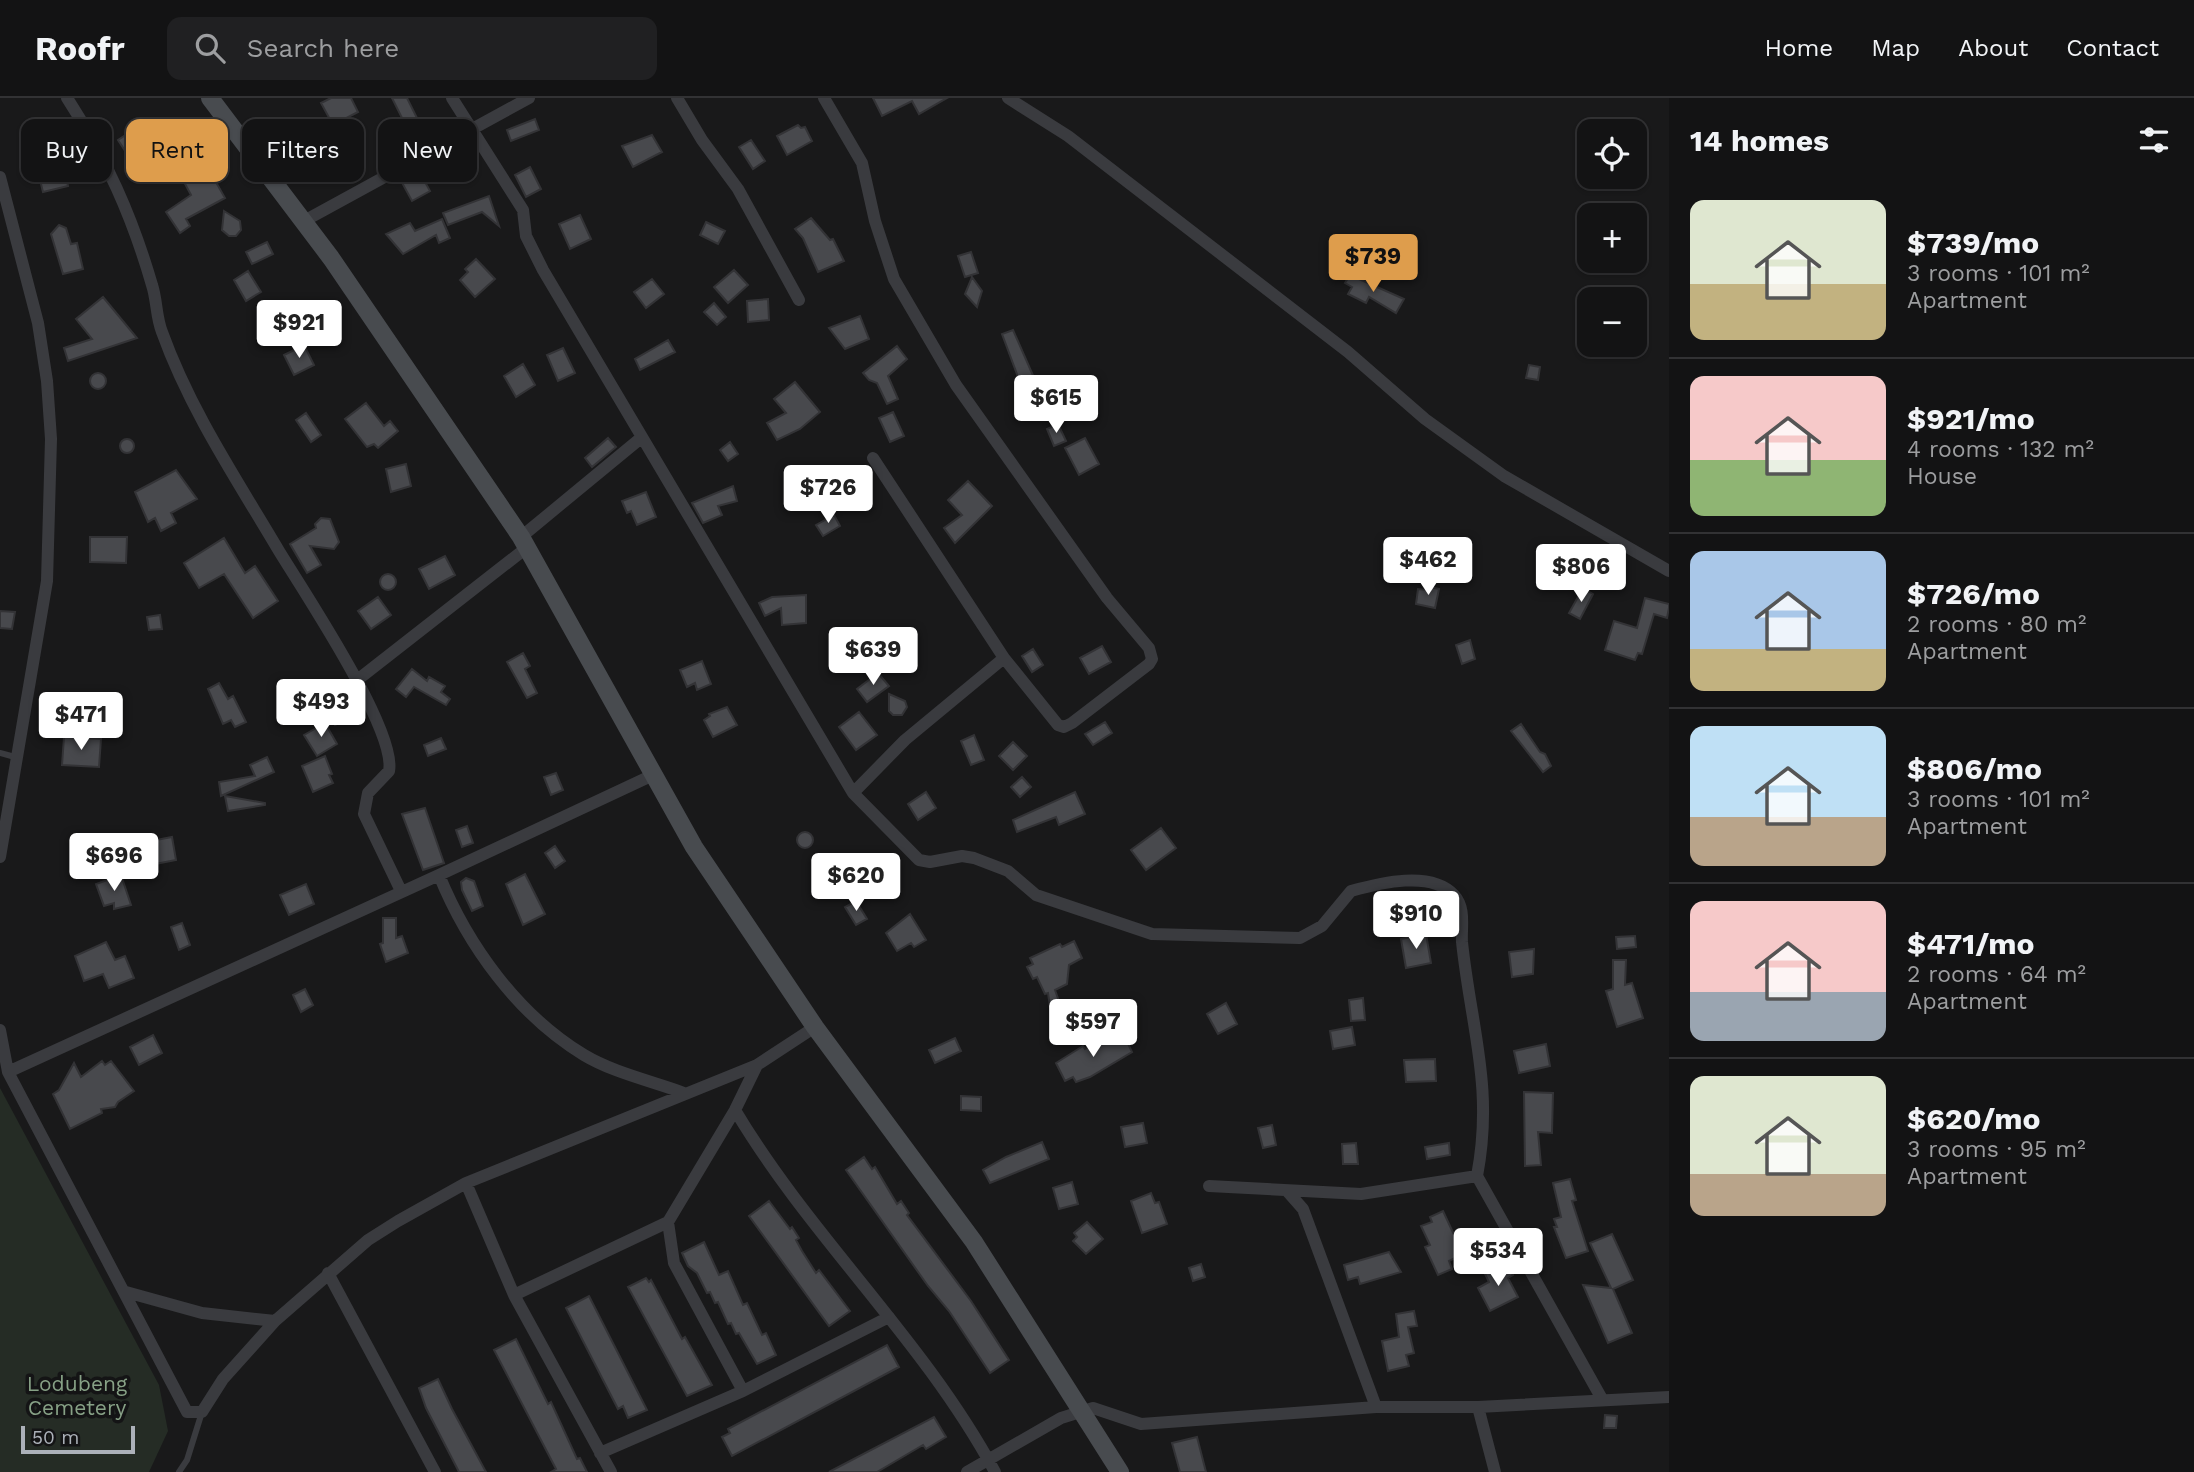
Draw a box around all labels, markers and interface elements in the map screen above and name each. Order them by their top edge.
search box [167,17,657,80]
text: Roofr [35,29,125,68]
icon: search [191,29,229,67]
text: Search here [247,33,399,63]
text: Home [1765,34,1833,62]
text: Map [1871,34,1920,62]
text: About [1958,34,2028,62]
text: Contact [2066,34,2159,62]
chip: Buy [21,119,112,182]
chip: Rent [126,119,228,182]
chip: Filters [242,119,364,182]
chip: New [378,119,477,182]
map controls [1577,119,1647,357]
button: locate [1577,119,1647,189]
icon: filters [2135,121,2173,159]
text: 14 homes [1690,123,1829,158]
button: + [1577,203,1647,273]
text: $739/mo [1907,225,2039,260]
icon: home [1746,228,1830,312]
pin: $739 [1332,234,1414,294]
text: $739 [1345,243,1401,270]
text: 3 rooms · 101 m² [1907,260,2090,287]
button: − [1577,287,1647,357]
text: Apartment [1907,287,2027,314]
pin: $921 [258,300,340,360]
text: $921 [273,309,325,336]
pin: $615 [1015,376,1097,435]
text: $615 [1030,384,1082,411]
text: $921/mo [1907,401,2035,436]
icon: home [1746,404,1830,488]
text: 4 rooms · 132 m² [1907,436,2094,463]
text: House [1907,463,1977,490]
pin: $726 [787,466,869,525]
text: $726 [800,474,856,501]
pin: $462 [1387,538,1469,597]
pin: $806 [1540,545,1622,604]
text: $462 [1399,546,1457,573]
text: $806 [1552,553,1610,580]
text: $726/mo [1907,576,2040,611]
icon: home [1746,579,1830,663]
text: 2 rooms · 80 m² [1907,611,2086,638]
pin: $639 [832,628,914,687]
text: $639 [845,636,901,663]
text: Apartment [1907,638,2027,665]
pin: $493 [280,680,362,739]
text: $493 [292,688,350,715]
pin: $471 [40,692,122,752]
text: $471 [55,701,107,728]
text: $806/mo [1907,751,2042,786]
icon: home [1746,754,1830,838]
text: 3 rooms · 101 m² [1907,786,2090,813]
text: Apartment [1907,813,2027,840]
pin: $696 [73,834,155,893]
text: $696 [85,842,143,869]
pin: $620 [815,854,897,913]
text: $620 [827,862,885,889]
pin: $910 [1375,892,1457,951]
text: $910 [1389,900,1443,927]
text: $471/mo [1907,926,2035,961]
icon: home [1746,929,1830,1013]
text: 2 rooms · 64 m² [1907,961,2086,988]
text: Apartment [1907,988,2027,1015]
pin: $597 [1052,1000,1134,1059]
text: $597 [1065,1008,1121,1035]
text: $620/mo [1907,1101,2040,1136]
icon: home [1746,1104,1830,1188]
text: 3 rooms · 95 m² [1907,1136,2086,1163]
text: Apartment [1907,1163,2027,1190]
pin: $534 [1457,1228,1539,1288]
text: $534 [1470,1237,1526,1264]
park label: Lodubeng Cemetery [27,1371,128,1420]
scale bar [21,1423,135,1455]
text: 50 m [32,1426,79,1449]

